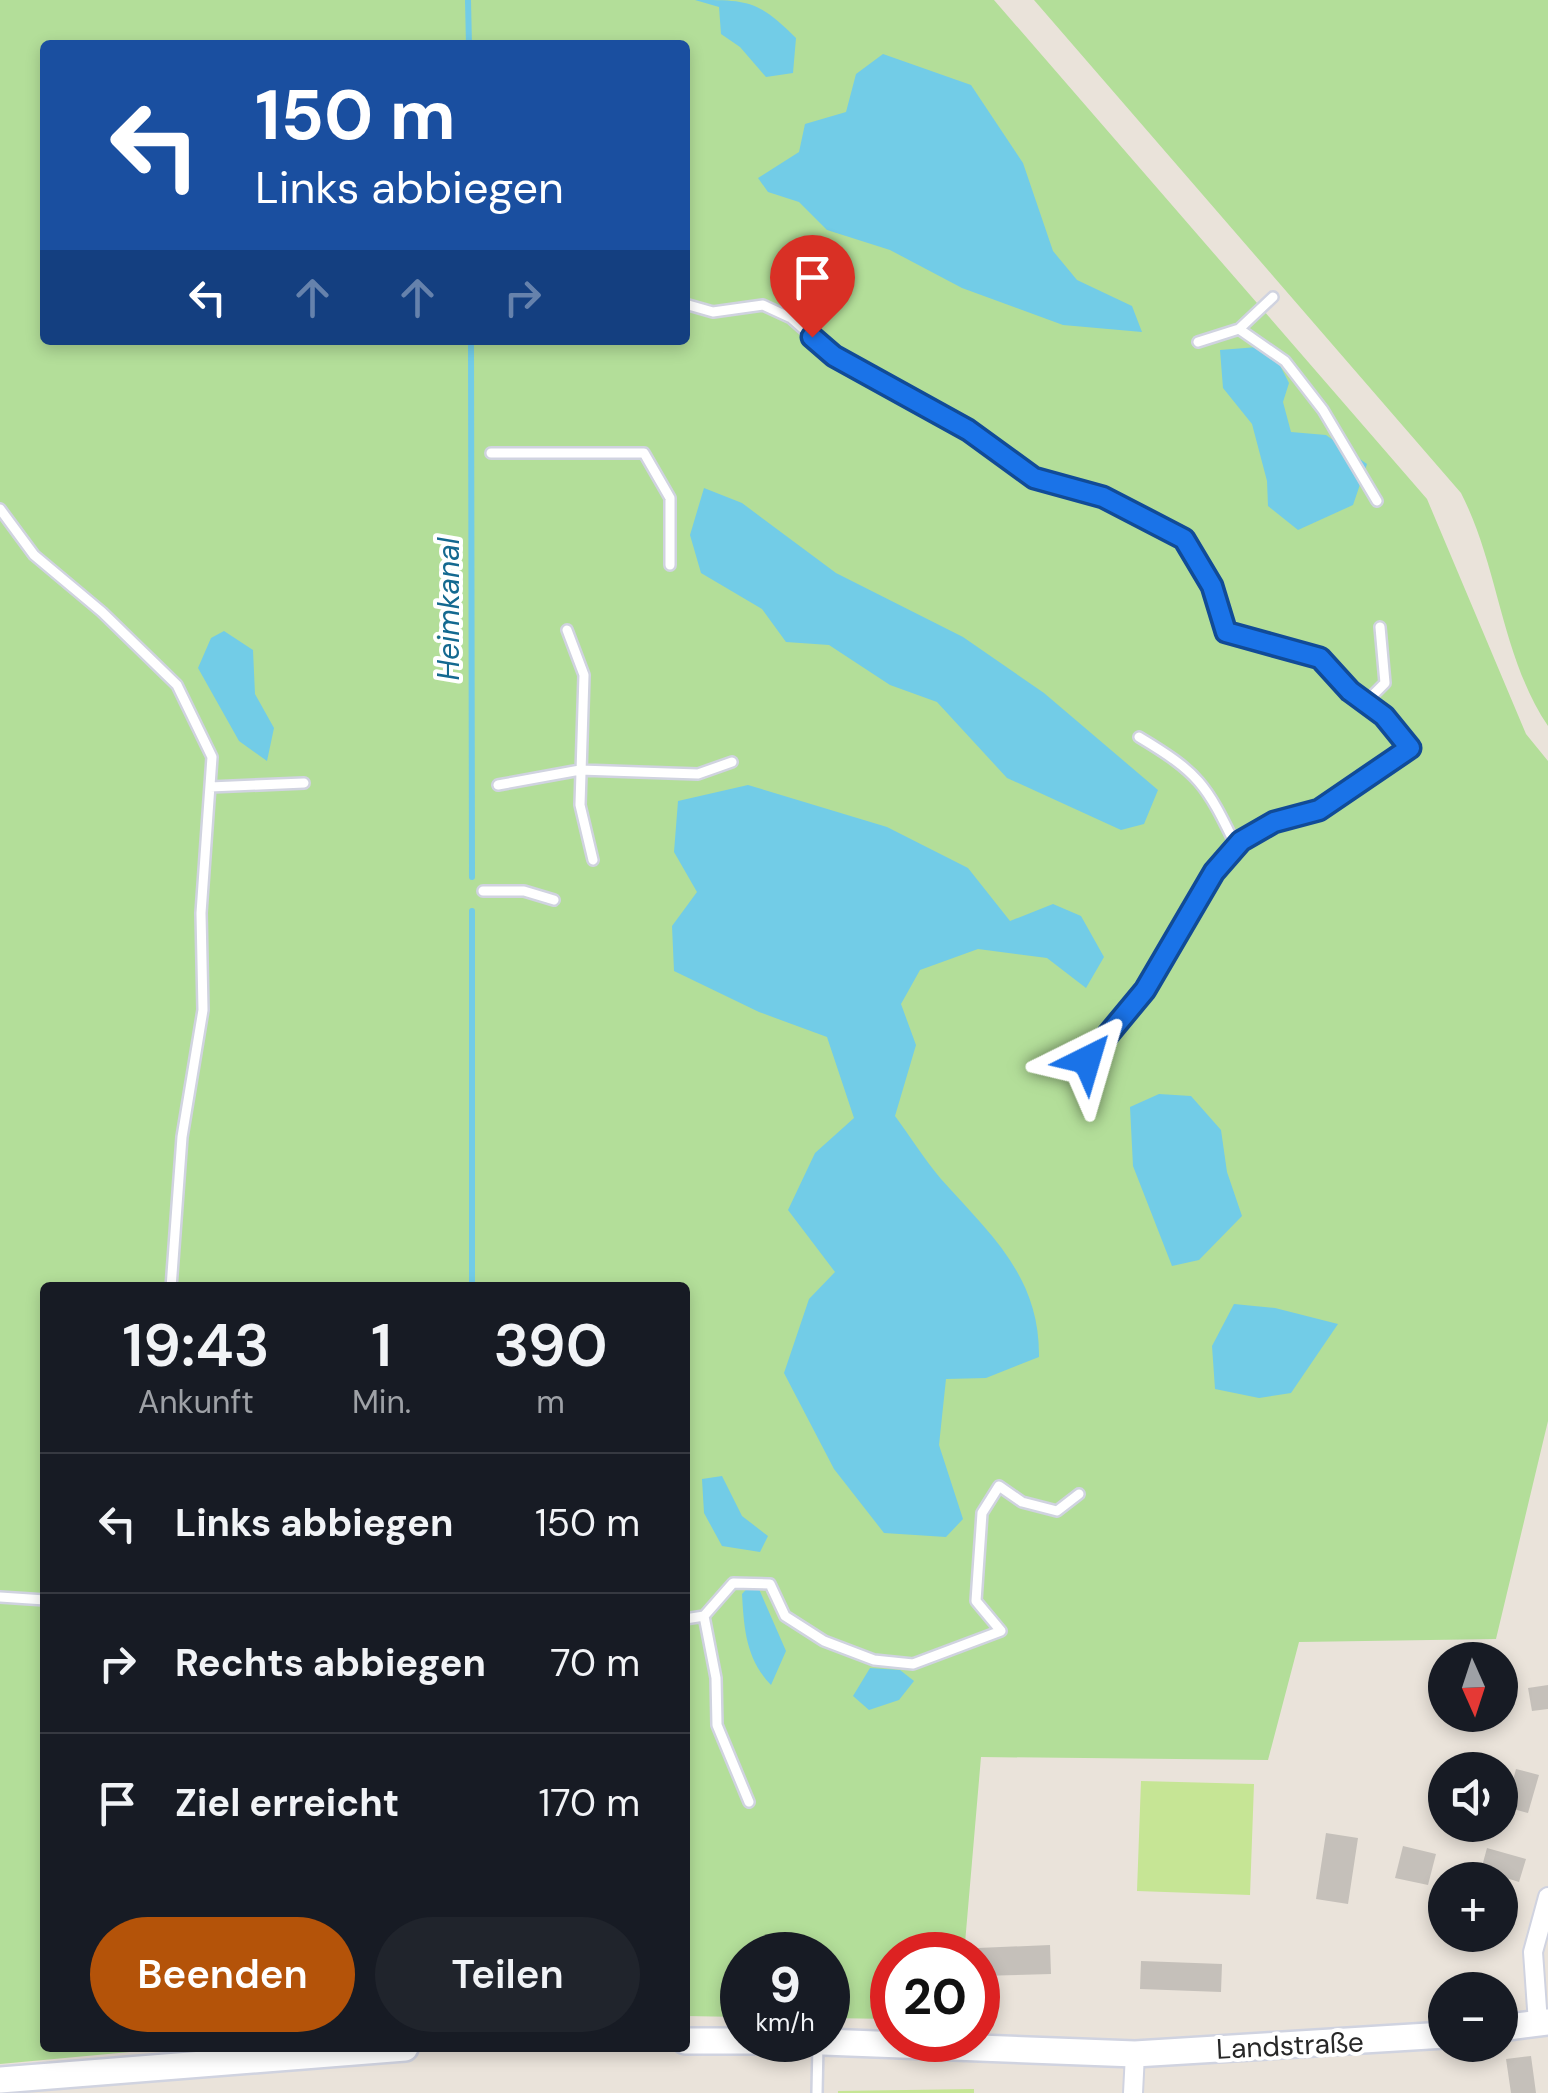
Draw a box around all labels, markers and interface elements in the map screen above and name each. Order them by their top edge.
text: 150 m [255,70,456,161]
icon: left [90,80,220,210]
text: Links abbiegen [255,158,564,217]
pin [770,235,855,338]
icon: arrive [785,250,840,305]
icon: left [180,270,235,325]
icon: ahead [285,270,340,325]
icon: ahead [390,270,445,325]
icon: right [495,270,550,325]
water label: Heimkanal [429,536,468,681]
position arrow [1035,1008,1139,1112]
text: 19:43 [122,1306,270,1385]
text: 1 [371,1306,392,1385]
text: 390 [493,1306,608,1385]
text: Ankunft [138,1381,254,1423]
text: Min. [352,1381,411,1423]
text: m [536,1381,565,1423]
icon: left [90,1496,145,1551]
text: Links abbiegen [175,1498,453,1548]
text: 150 m [535,1498,640,1548]
icon: right [90,1636,145,1691]
text: Rechts abbiegen [175,1638,486,1688]
text: 70 m [550,1638,640,1688]
north arrow [1428,1642,1518,1732]
map controls [1428,1642,1518,2062]
button: sound [1428,1752,1518,1842]
icon: arrive [90,1776,145,1831]
text: Ziel erreicht [175,1778,399,1828]
text: 170 m [538,1778,640,1828]
button: + [1428,1862,1518,1952]
button: Beenden [90,1917,355,2032]
button: Teilen [375,1917,640,2032]
speed limit sign: 20 [870,1932,1000,2062]
text: 9 [769,1952,801,2018]
button: − [1428,1972,1518,2062]
text: km/h [755,2006,815,2039]
street label: Landstraße [1215,2023,1365,2068]

